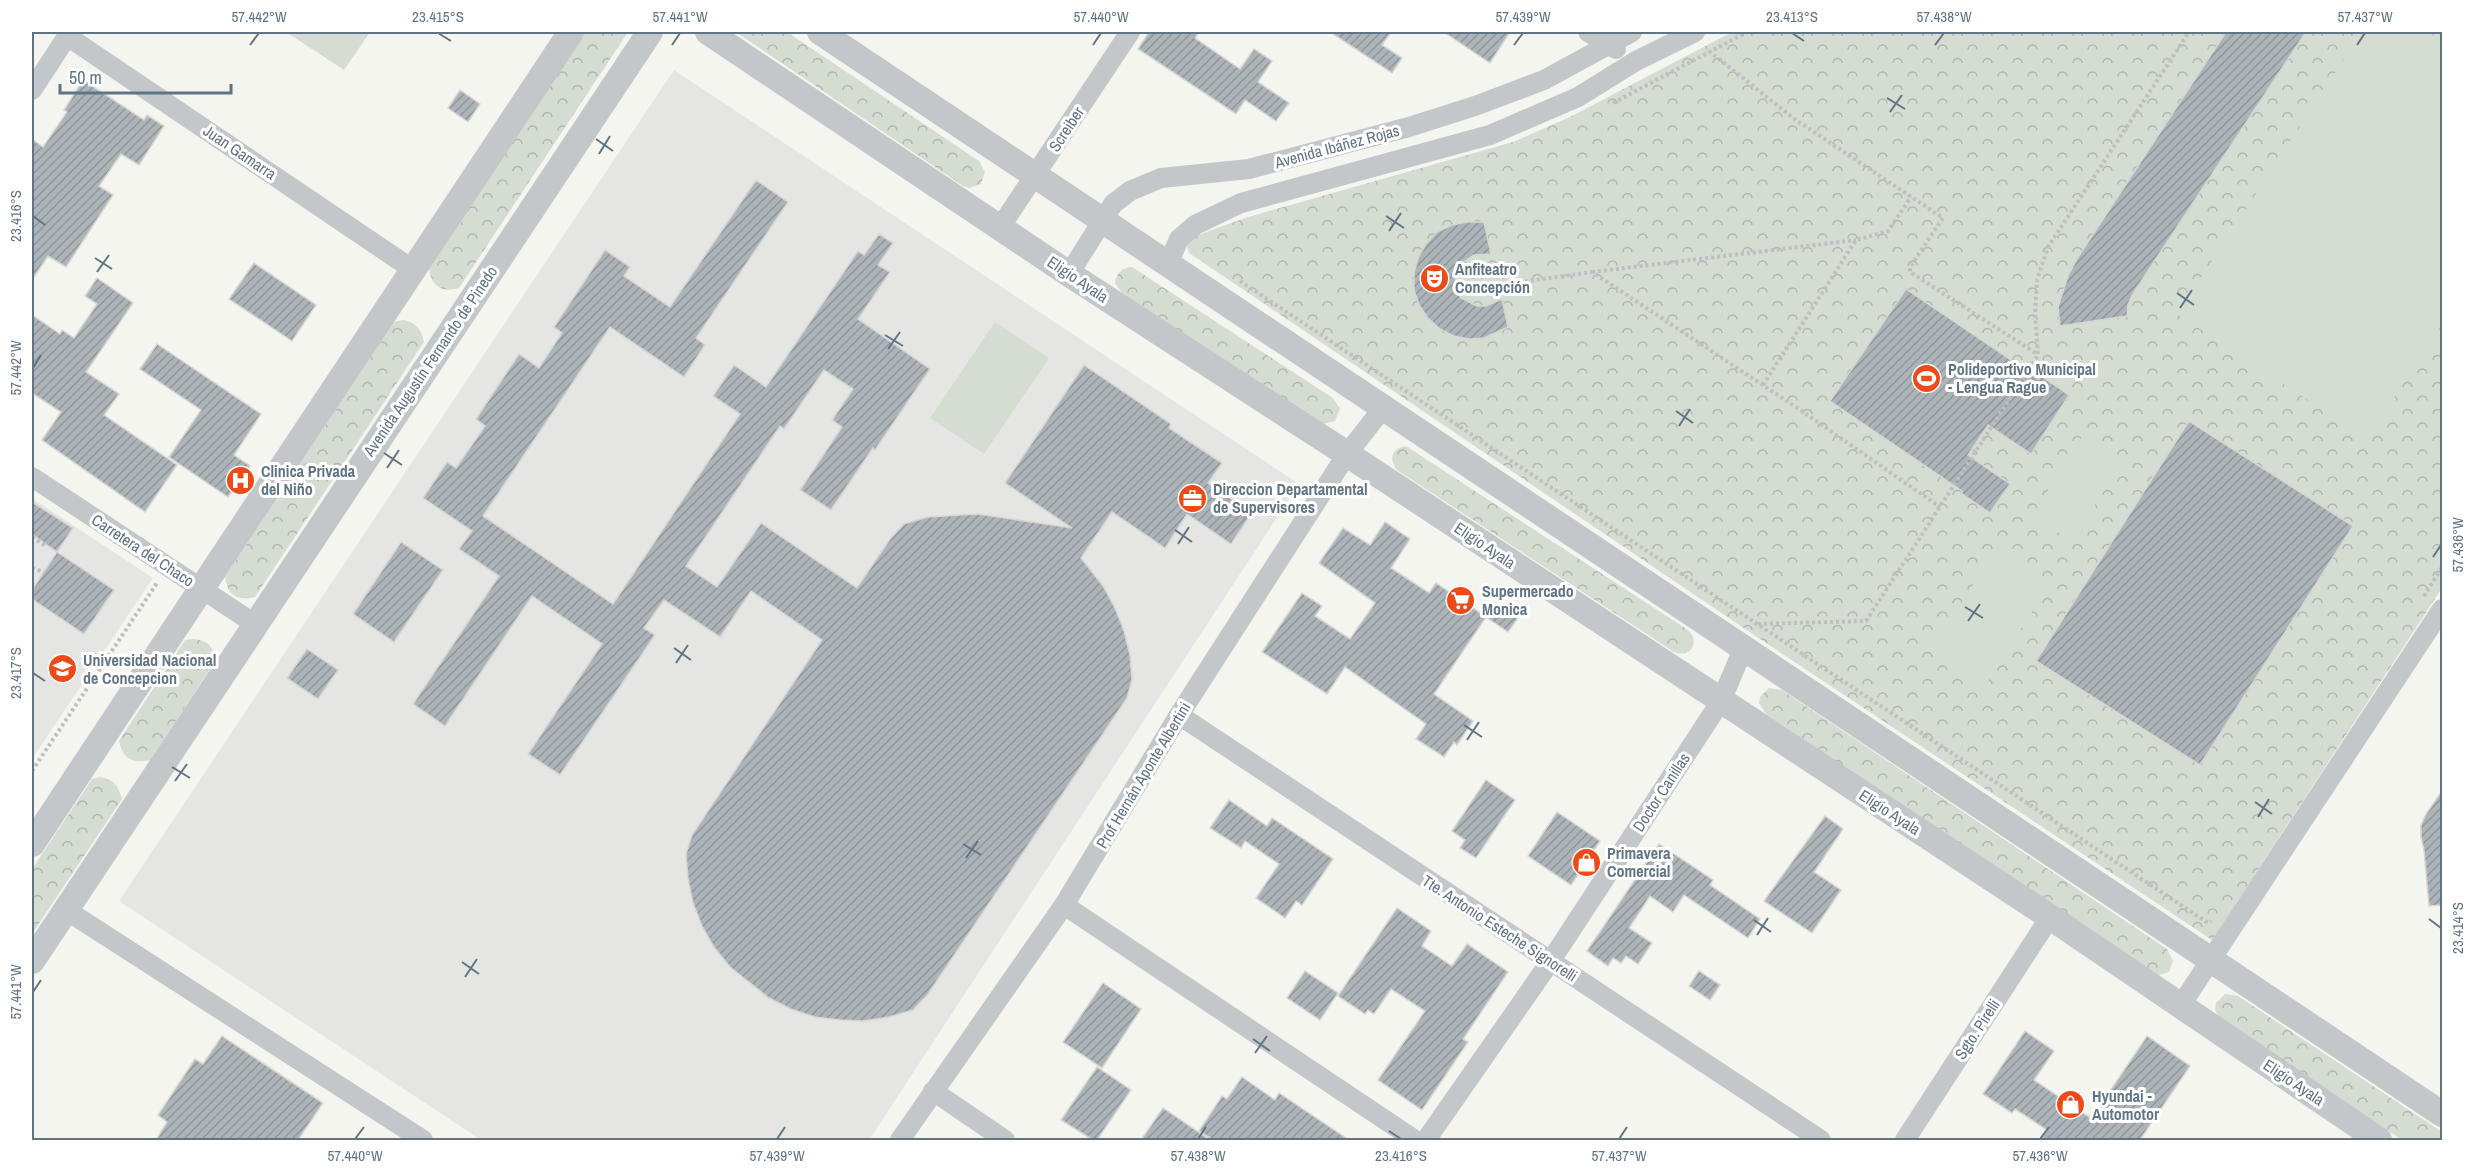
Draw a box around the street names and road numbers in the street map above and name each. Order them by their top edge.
street label: Screiber [1043,102,1089,156]
street label: Juan Gamarra [199,119,281,185]
street label: Avenida Ibáñez Rojas [1271,119,1402,173]
street label: Eligio Ayala [1043,251,1113,308]
street label: Avenida Augustín Fernando de Pinedo [357,261,502,461]
street label: Carretera del Chaco [87,509,199,591]
street label: Eligio Ayala [1450,517,1520,574]
street label: Prof Hernán Aponte Albertini [1091,698,1195,852]
street label: Doctor Canillas [1627,748,1695,836]
street label: Eligio Ayala [1855,784,1926,840]
street label: Tte. Antonio Esteche Signorelli [1418,870,1582,986]
street label: Sgto. Pirelli [1949,995,2005,1063]
street label: Eligio Ayala [2259,1054,2329,1111]

